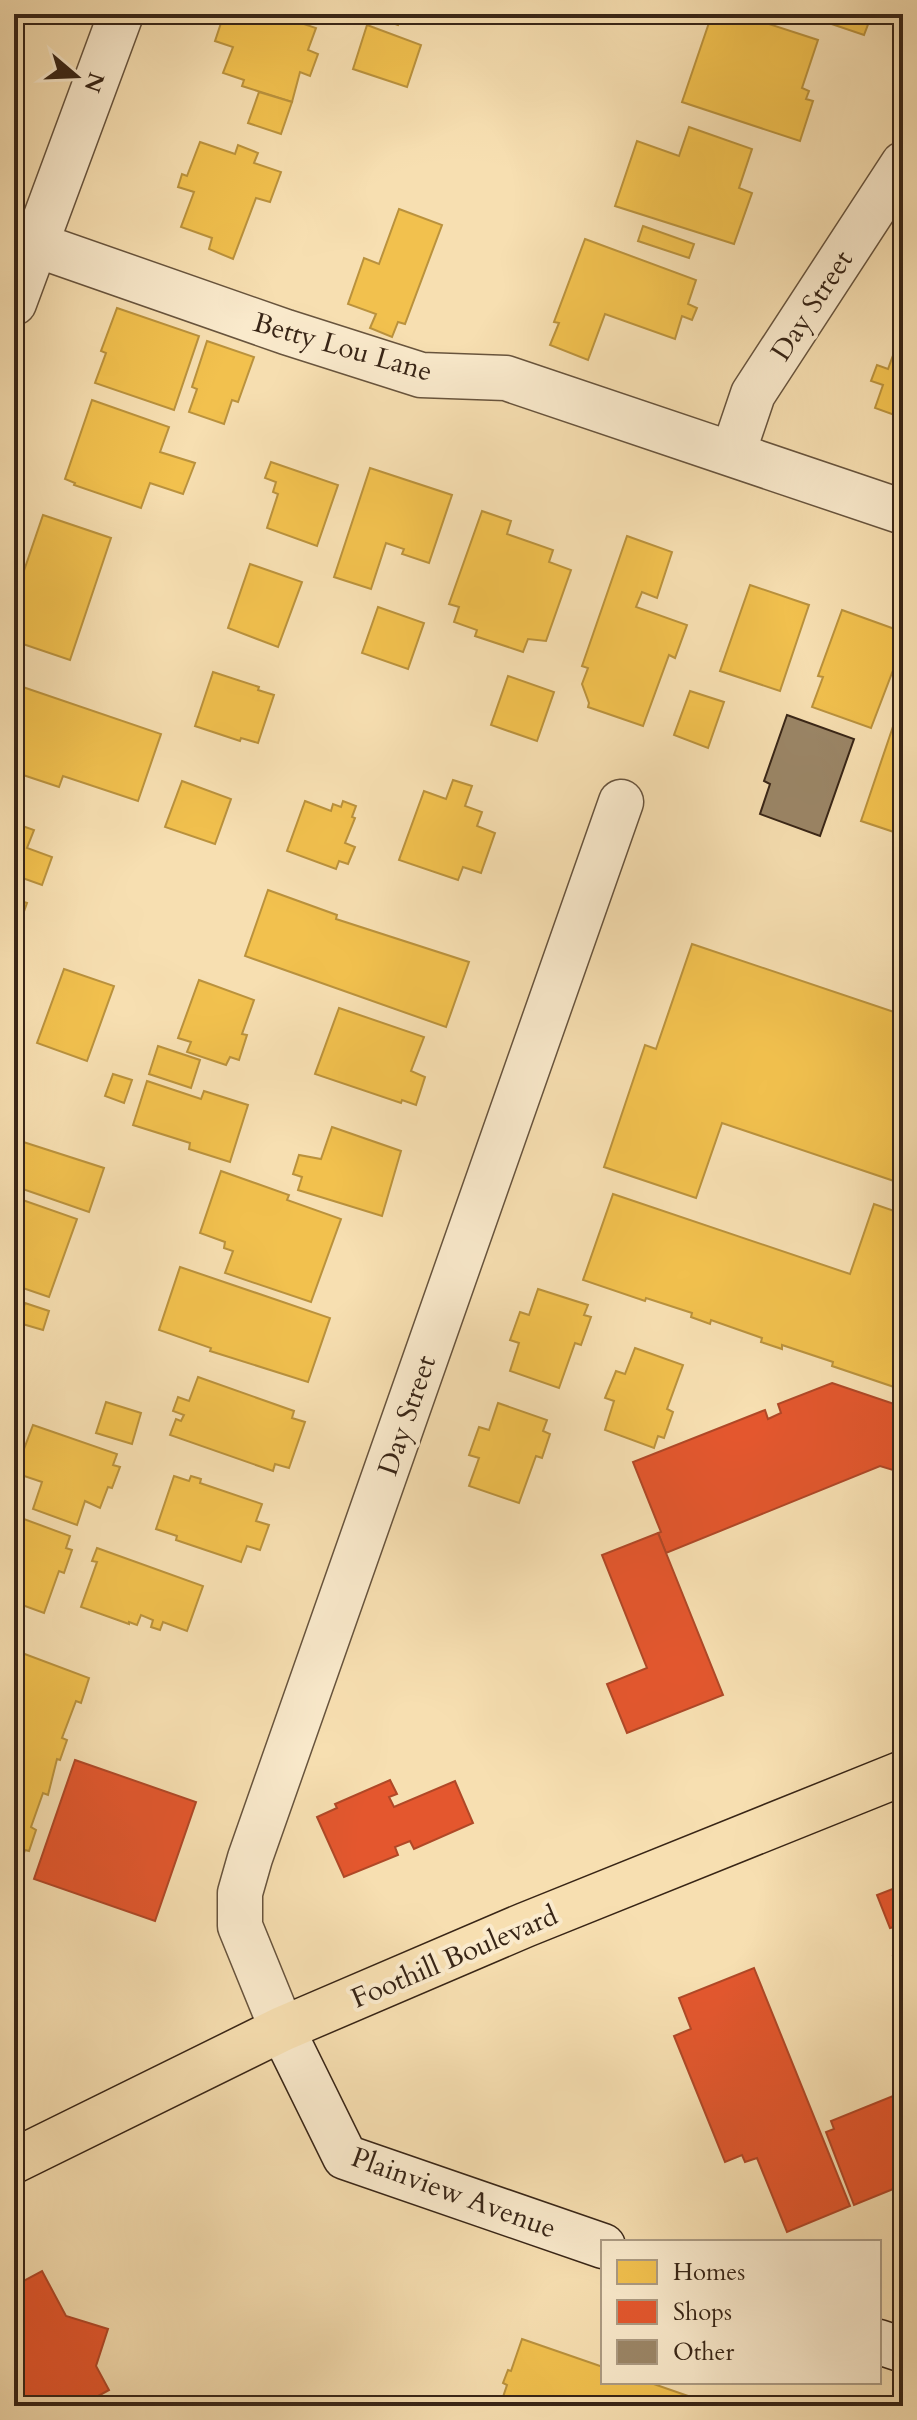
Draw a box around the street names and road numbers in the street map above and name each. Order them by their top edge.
street label: Day Street [762,243,862,368]
street label: Betty Lou Lane [249,303,437,391]
street label: Day Street [369,1350,445,1480]
street label: Foothill Boulevard [345,1896,564,2018]
street label: Plainview Avenue [346,2138,561,2248]

